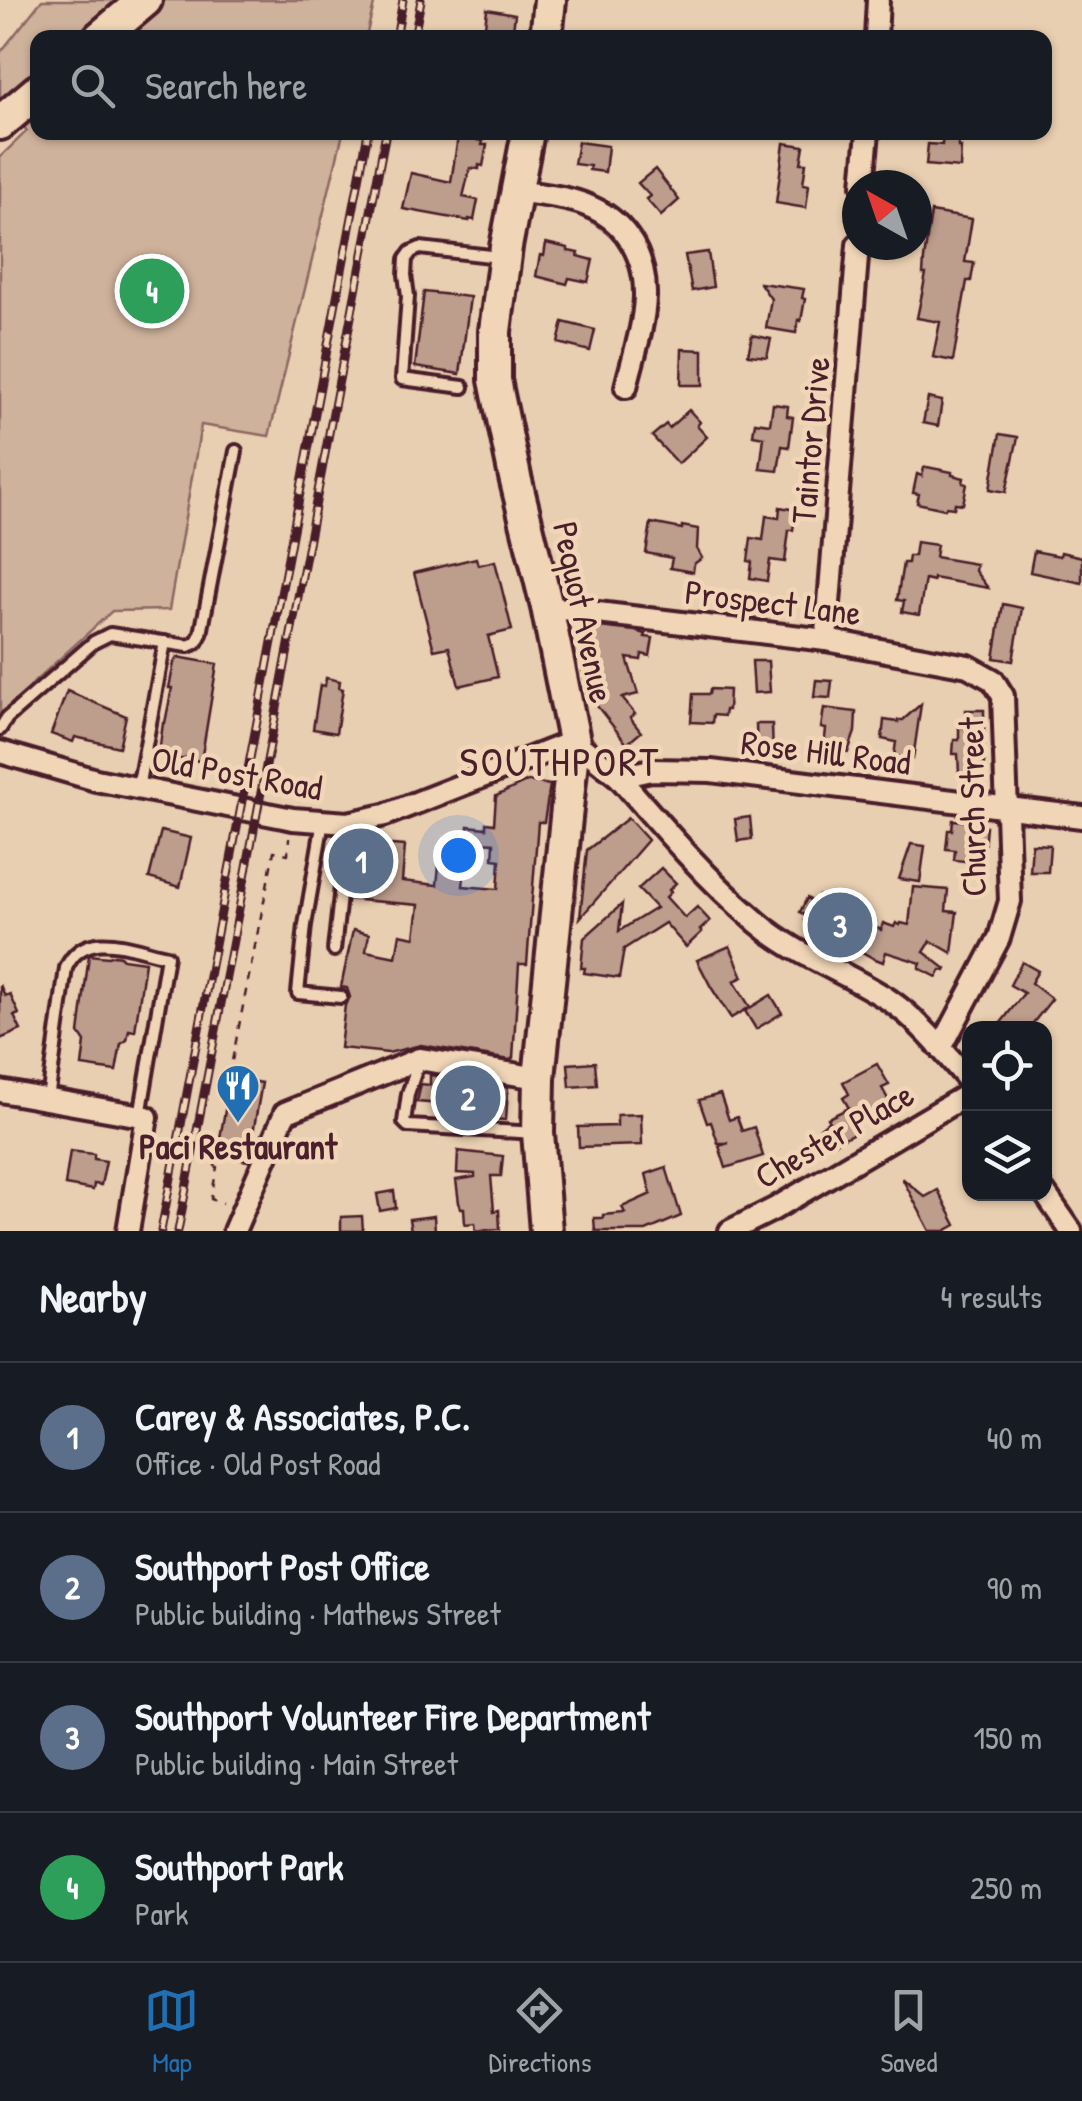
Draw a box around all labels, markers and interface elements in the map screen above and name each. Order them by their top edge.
search box [30,30,1052,140]
icon: search [65,58,120,113]
text: Search here [145,59,307,111]
north arrow [842,170,932,260]
pin: 4 [120,254,184,328]
street label: Taintor Drive [779,355,841,525]
street label: Pequot Avenue [542,517,626,707]
street label: Prospect Lane [682,568,864,636]
street label: Church Street [947,716,997,897]
street label: Rose Hill Road [739,718,913,786]
district label: SOUTHPORT [460,734,660,788]
street label: Old Post Road [148,735,326,811]
pin: 1 [328,824,394,898]
your location [433,830,484,881]
pin: 3 [808,888,872,962]
map controls [962,1021,1052,1201]
button: locate [962,1021,1052,1111]
pin: 2 [436,1060,500,1136]
restaurant icon: Paci Restaurant [215,1063,261,1124]
street label: Chester Place [746,1071,922,1199]
button: layers [962,1111,1052,1201]
place label: Paci Restaurant [139,1123,338,1170]
text: Nearby [40,1268,147,1325]
text: 4 results [941,1275,1042,1318]
text: Carey & Associates, P.C. [135,1390,470,1442]
text: 1 [67,1416,78,1459]
text: 40 m [987,1416,1042,1459]
text: Office · Old Post Road [135,1442,381,1485]
text: Southport Post Office [135,1540,430,1592]
text: 2 [65,1566,80,1609]
text: 90 m [987,1566,1042,1609]
text: Public building · Mathews Street [135,1592,501,1635]
text: Southport Volunteer Fire Department [135,1690,650,1742]
text: 3 [65,1716,80,1759]
text: 150 m [973,1716,1042,1759]
text: Public building · Main Street [135,1742,458,1785]
text: Southport Park [135,1840,344,1892]
text: 4 [66,1866,79,1909]
text: 250 m [970,1866,1042,1909]
text: Park [135,1892,189,1935]
tab: Map [144,1983,199,2081]
tab: Directions [488,1983,591,2081]
tab: Saved [880,1983,938,2081]

